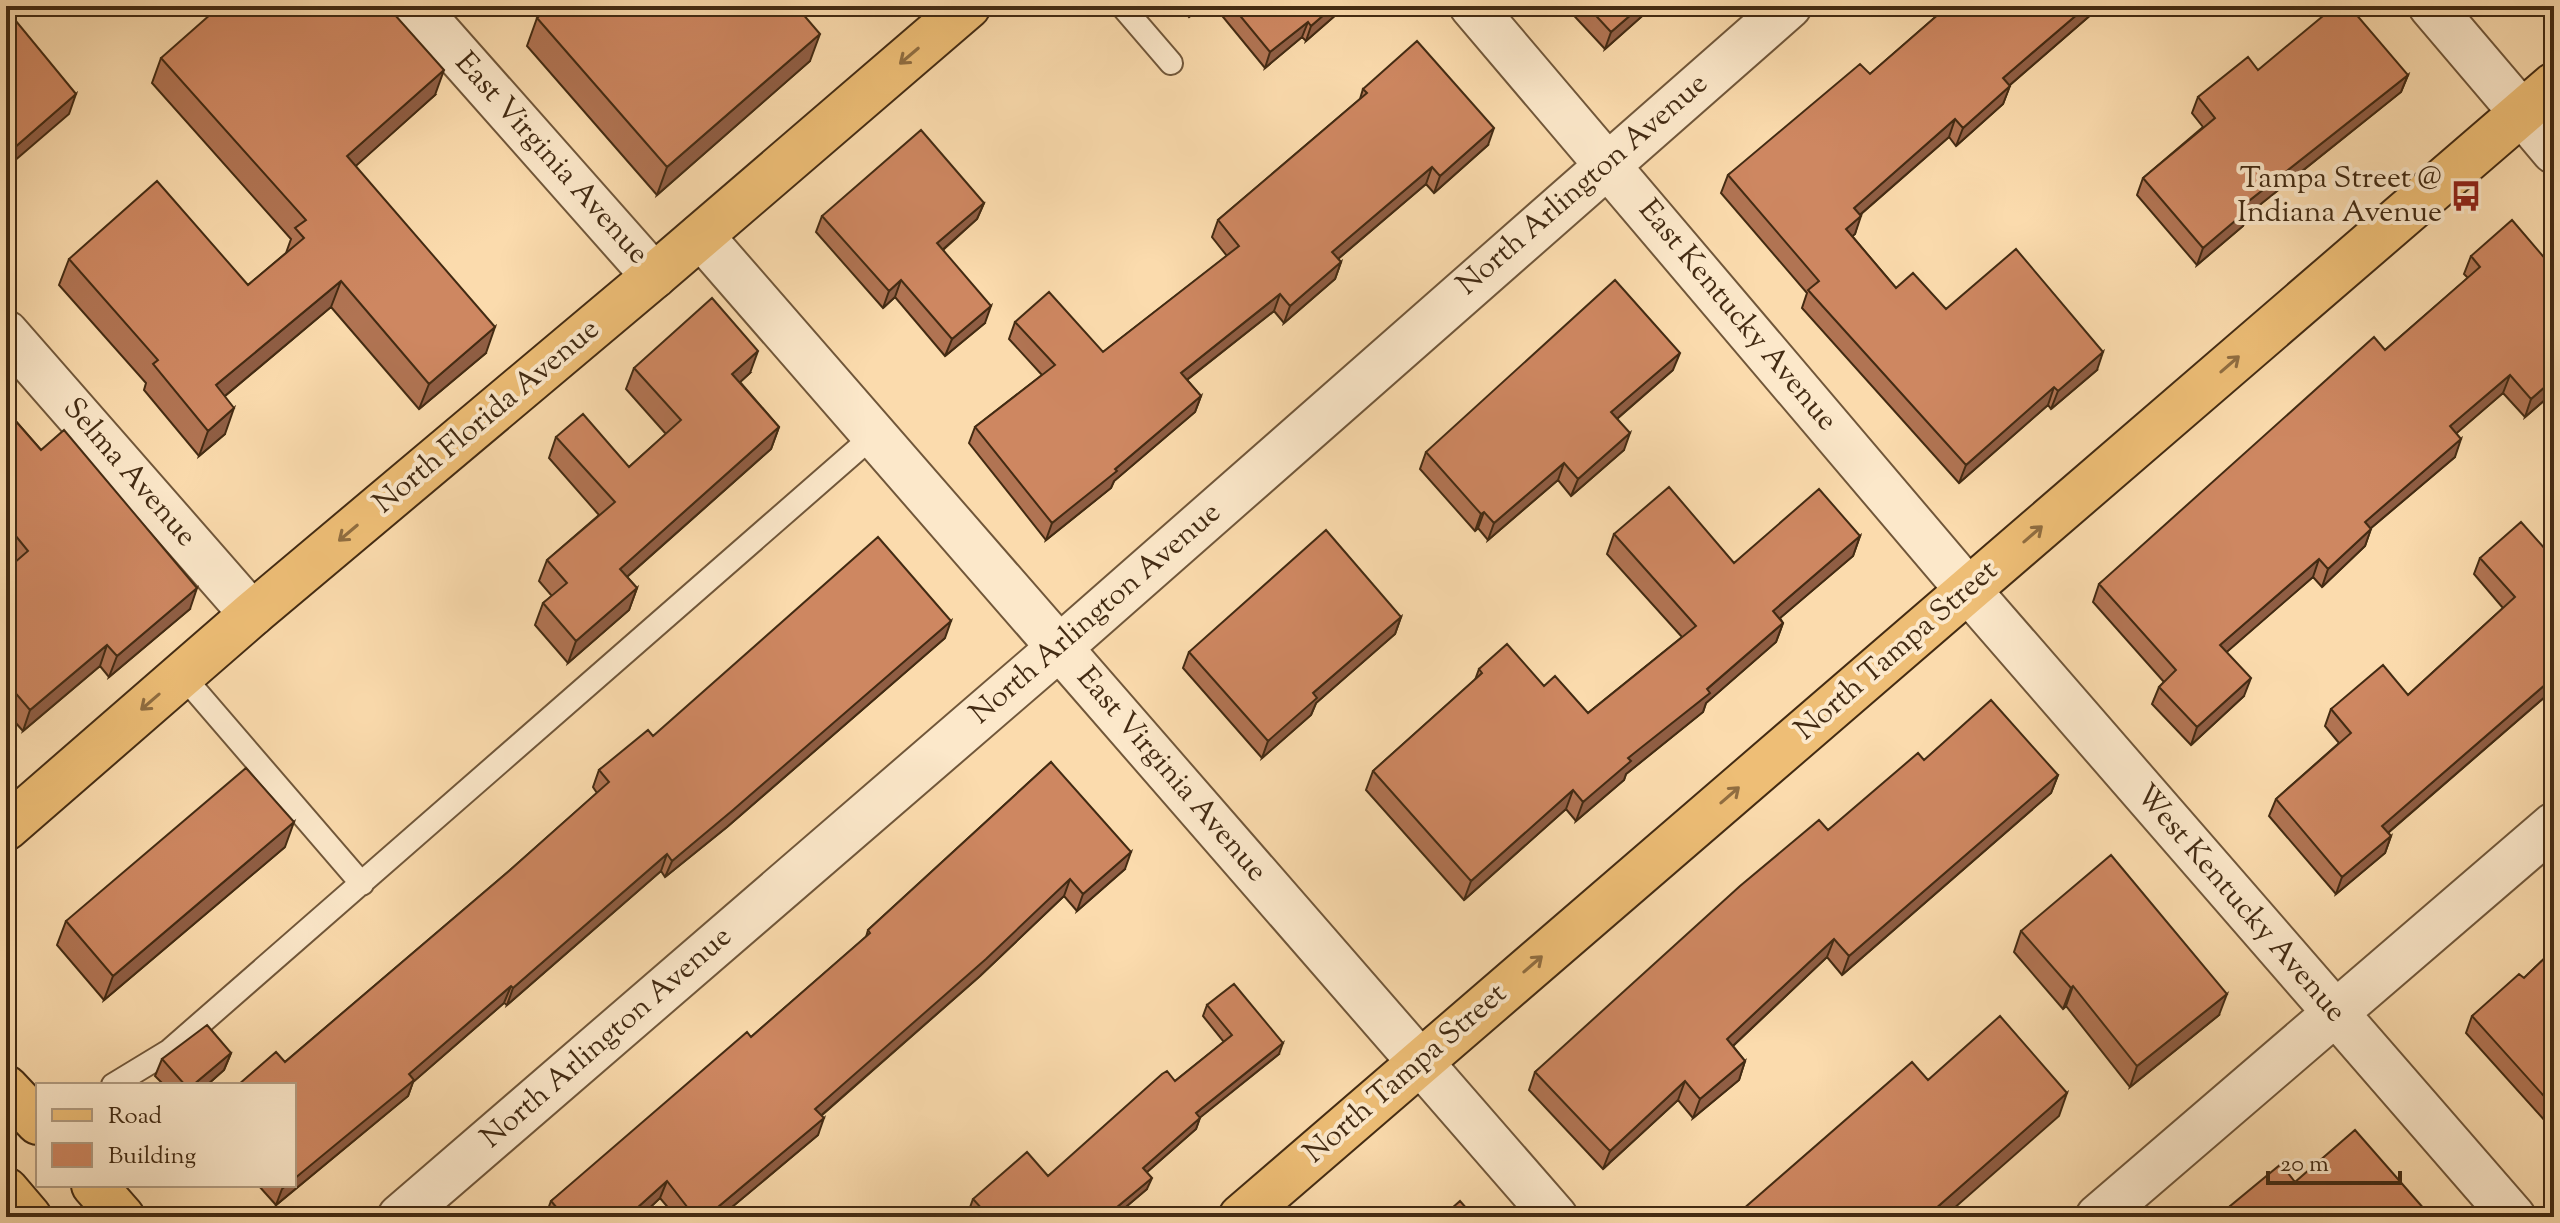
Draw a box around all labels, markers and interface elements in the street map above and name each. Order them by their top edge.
street label: East Virginia Avenue [444,43,658,275]
one-way arrow [899,47,919,65]
street label: North Arlington Avenue [1448,64,1718,306]
place label: Tampa Street @ Indiana Avenue [2237,158,2442,235]
bus stop icon: Tampa Street @ Indiana Avenue [2449,179,2483,213]
street label: East Kentucky Avenue [1627,191,1847,441]
street label: North Florida Avenue [365,309,609,525]
one-way arrow [2220,355,2240,373]
street label: Selma Avenue [52,389,206,557]
street label: North Arlington Avenue [961,493,1231,735]
one-way arrow [338,524,359,542]
one-way arrow [2023,525,2043,543]
street label: North Tampa Street [1786,551,2008,751]
street label: East Virginia Avenue [1065,658,1277,892]
one-way arrow [141,693,161,711]
street label: West Kentucky Avenue [2124,776,2356,1032]
one-way arrow [1720,786,1740,804]
street label: North Arlington Avenue [472,917,742,1159]
one-way arrow [1522,955,1543,973]
street label: North Tampa Street [1295,974,1517,1174]
legend [36,1083,296,1187]
text: Road [108,1100,162,1134]
scale bar [2268,1135,2400,1185]
text: Building [108,1140,197,1174]
text: 20 m [2280,1148,2329,1182]

